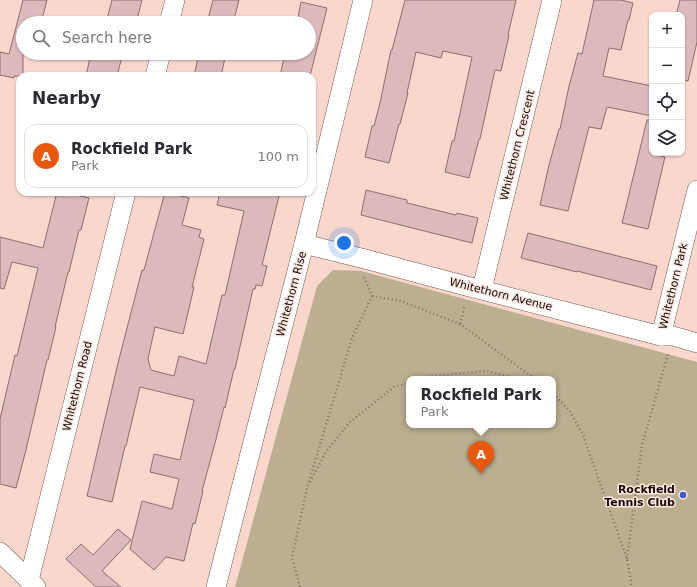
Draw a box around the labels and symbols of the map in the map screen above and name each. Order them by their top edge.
street label: Whitethorn Crescent [497,88,538,202]
your location [334,233,354,253]
street label: Whitethorn Park [656,241,691,331]
street label: Whitethorn Rise [274,250,309,338]
street label: Whitethorn Avenue [448,275,554,314]
street label: Whitethorn Road [60,340,95,433]
pin: A [468,441,494,474]
place label: Rockfield Tennis Club [604,483,675,509]
marker: Rockfield Tennis Club [678,490,688,500]

